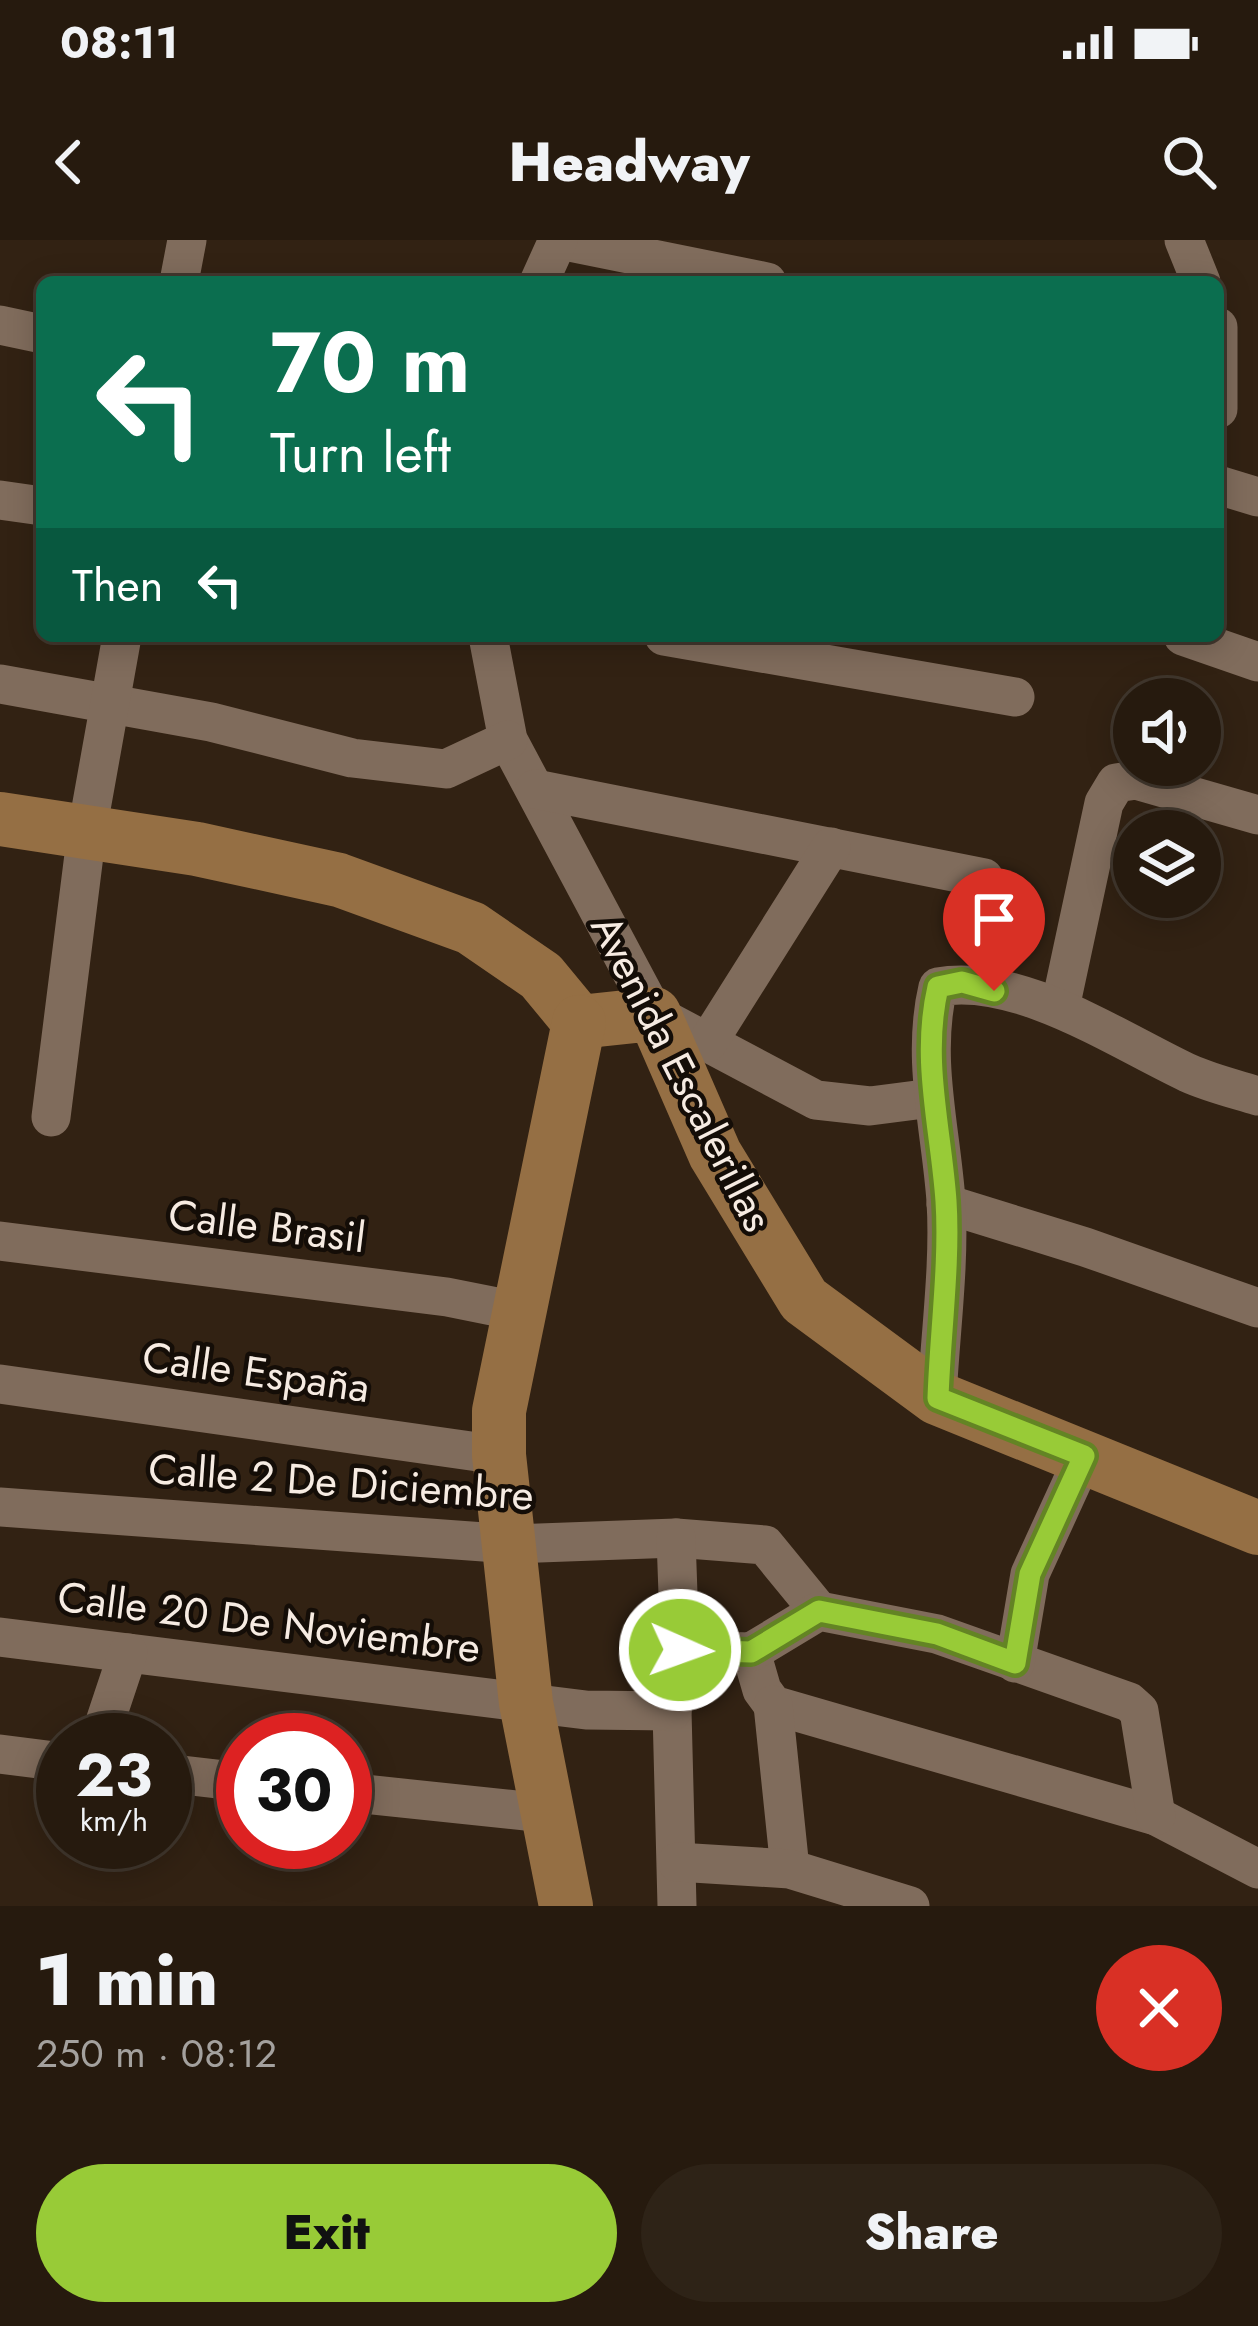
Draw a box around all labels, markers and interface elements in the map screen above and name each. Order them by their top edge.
text: 08:11 [60,10,178,75]
text: Headway [508,123,750,201]
icon: back [36,129,102,195]
icon: search [1156,129,1222,195]
text: 70 m [270,302,470,424]
icon: left [72,324,228,480]
text: Turn left [270,414,451,492]
icon: left [187,552,253,618]
text: Then [72,553,163,618]
map controls [1113,678,1221,918]
button: sound [1113,678,1221,786]
button: layers [1113,810,1221,918]
pin [943,868,1045,991]
icon: arrive [961,886,1027,952]
street label: Avenida Escalerillas [576,904,788,1242]
street label: Calle Brasil [165,1184,369,1268]
street label: Calle España [138,1326,374,1418]
street label: Calle 2 De Diciembre [146,1438,536,1526]
street label: Calle 20 De Noviembre [54,1566,484,1678]
position arrow [617,1587,743,1713]
speed limit sign: 30 [216,1713,372,1869]
text: 23 [76,1732,152,1819]
text: km/h [80,1799,148,1842]
text: 1 min [36,1928,218,2032]
button: close [1096,1945,1222,2071]
text: 250 m · 08:12 [36,2025,277,2082]
button: Exit [36,2164,617,2302]
button: Share [641,2164,1222,2302]

